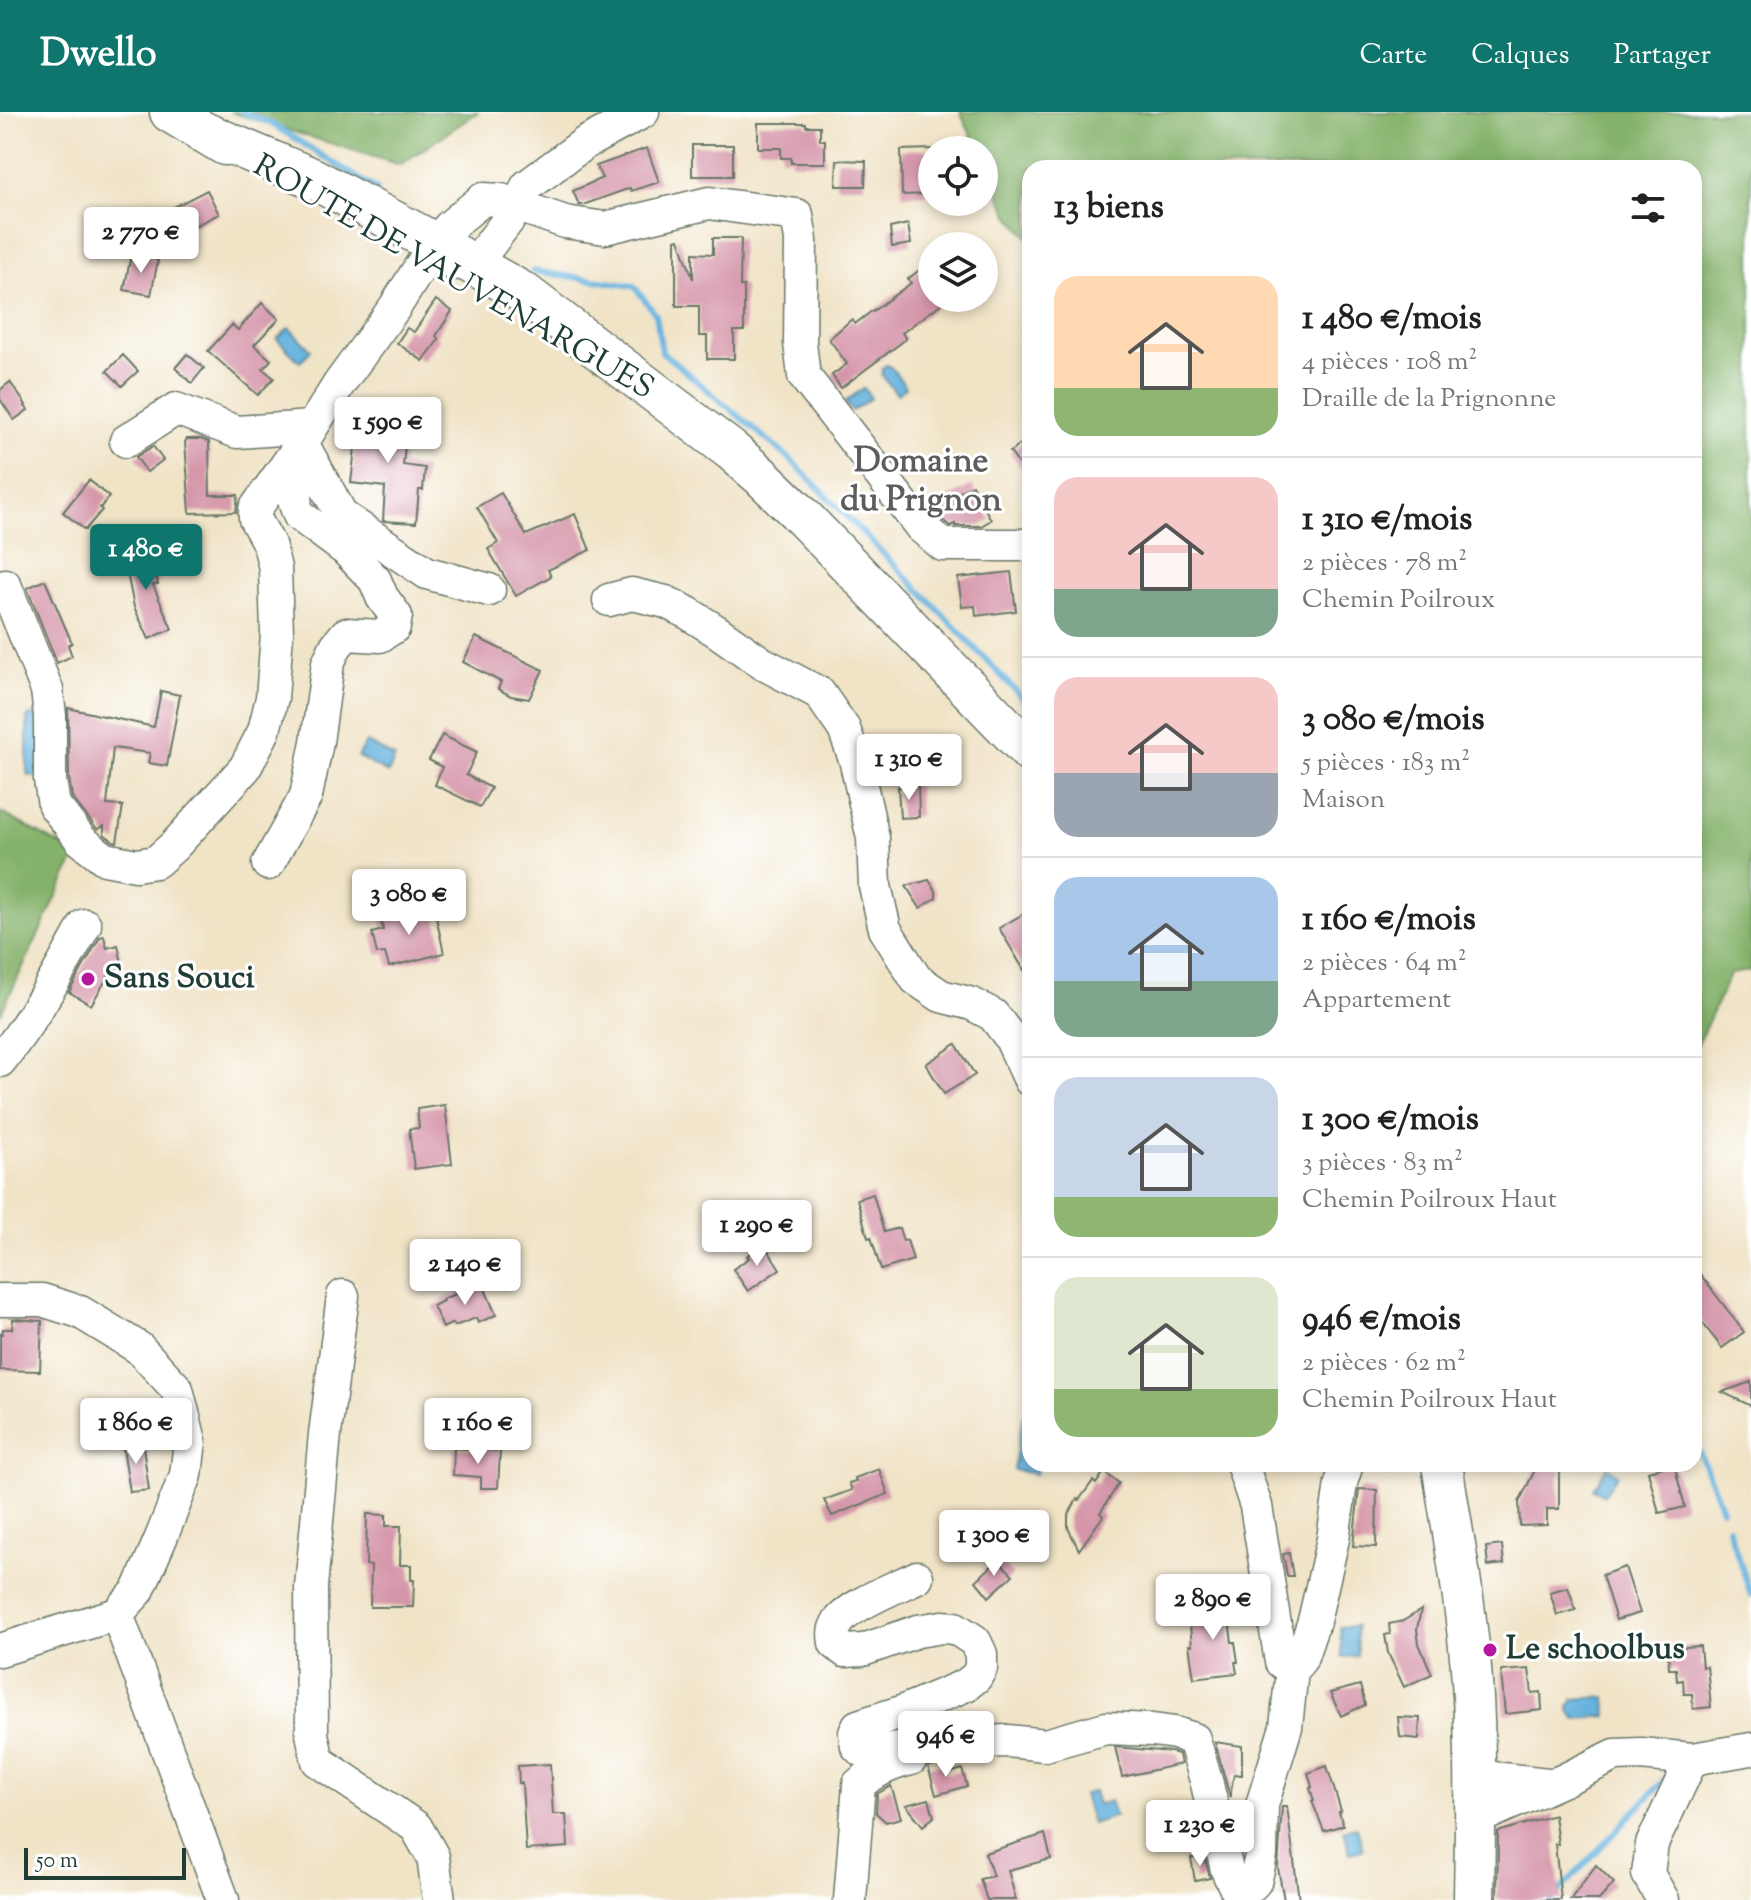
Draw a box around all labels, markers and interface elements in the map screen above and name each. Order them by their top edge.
text: Dwello [40,29,157,83]
text: Carte [1359,36,1427,76]
text: Calques [1471,36,1569,76]
text: Partager [1613,36,1711,76]
map controls [918,136,998,312]
button: locate [918,136,998,216]
street label: ROUTE DE VAUVENARGUES [244,144,662,412]
text: 13 biens [1054,184,1164,233]
icon: filters [1626,186,1670,230]
pin: 2 770 € [67,207,215,275]
text: 2 770 € [102,214,180,251]
button: layers [918,232,998,312]
text: 1 480 €/mois [1302,295,1482,344]
icon: home [1118,308,1214,404]
text: 4 pièces · 108 m² [1302,344,1477,381]
text: Draille de la Prignonne [1302,381,1556,418]
pin: 1 590 € [314,397,462,465]
text: 1 590 € [352,404,424,441]
district label: Domaine du Prignon [840,438,1002,526]
text: 1 310 €/mois [1302,496,1472,545]
icon: home [1118,509,1214,605]
pin: 1 480 € [72,524,220,592]
text: 1 480 € [108,531,184,568]
text: 2 pièces · 78 m² [1302,545,1467,582]
text: Chemin Poilroux [1302,582,1495,619]
text: 3 080 €/mois [1302,696,1485,745]
icon: home [1118,709,1214,805]
pin: 1 310 € [835,734,983,802]
text: 1 310 € [875,741,943,778]
text: 5 pièces · 183 m² [1302,745,1470,782]
text: Maison [1302,782,1385,819]
pin: 3 080 € [335,869,483,937]
text: 3 080 € [370,876,448,913]
text: 1 160 €/mois [1302,896,1476,945]
icon: home [1118,909,1214,1005]
text: 2 pièces · 64 m² [1302,945,1467,982]
place label: Sans Souci [104,956,255,1002]
marker: Sans Souci [79,970,97,988]
text: Appartement [1302,982,1451,1019]
text: 1 300 €/mois [1302,1096,1479,1145]
icon: home [1118,1109,1214,1205]
text: 3 pièces · 83 m² [1302,1145,1463,1182]
text: Chemin Poilroux Haut [1302,1182,1557,1219]
pin: 1 290 € [683,1200,831,1268]
text: 1 290 € [720,1207,794,1244]
pin: 2 140 € [391,1239,539,1307]
text: 2 140 € [428,1246,502,1283]
text: 946 €/mois [1302,1296,1461,1345]
icon: home [1118,1309,1214,1405]
text: 2 pièces · 62 m² [1302,1345,1466,1382]
text: Chemin Poilroux Haut [1302,1382,1557,1419]
pin: 1 860 € [62,1398,210,1466]
pin: 1 160 € [404,1398,552,1466]
text: 1 860 € [98,1405,174,1442]
text: 1 160 € [442,1405,514,1442]
pin: 1 300 € [920,1510,1068,1578]
text: 1 300 € [957,1517,1031,1554]
pin: 2 890 € [1139,1574,1287,1642]
text: 2 890 € [1174,1581,1252,1618]
place label: Le schoolbus [1506,1627,1685,1673]
marker: Le schoolbus [1481,1641,1499,1659]
pin: 946 € [890,1711,1002,1779]
text: 946 € [916,1718,976,1755]
pin: 1 230 € [1126,1800,1274,1868]
text: 1 230 € [1164,1807,1236,1844]
scale bar [24,1844,186,1880]
text: 50 m [36,1846,78,1878]

